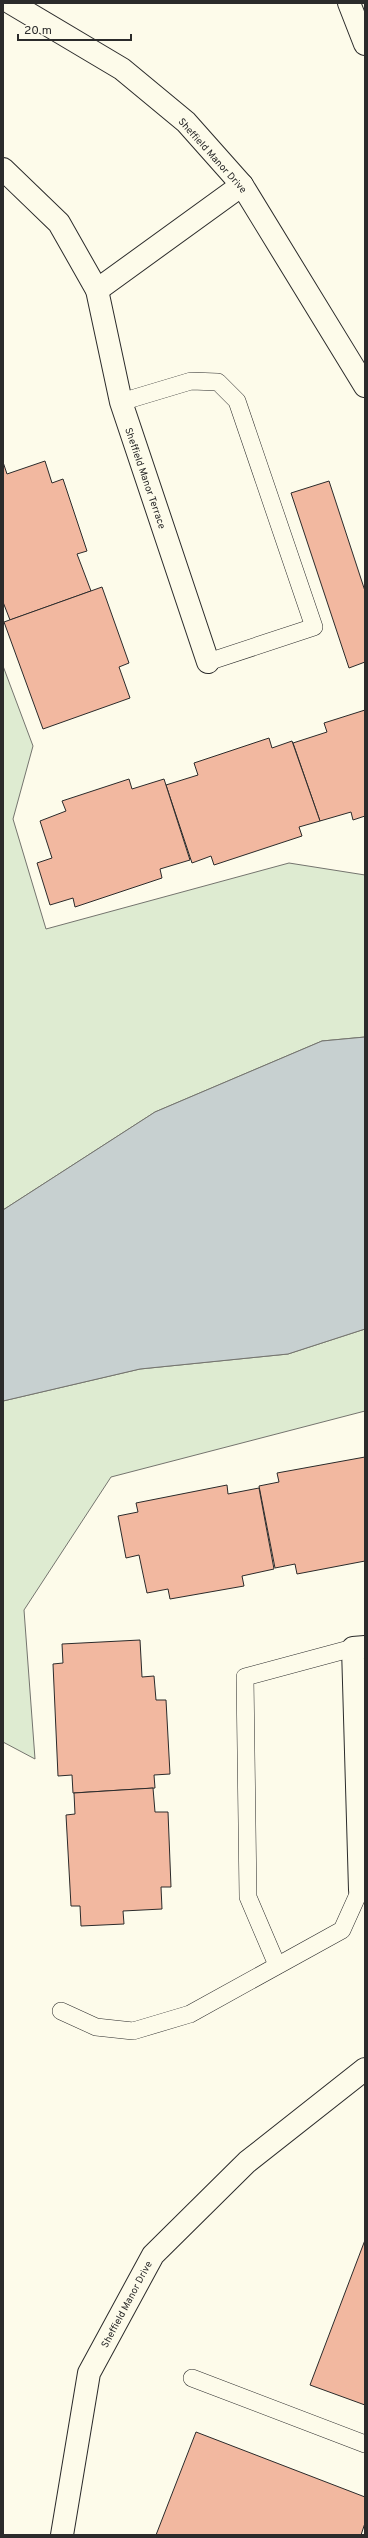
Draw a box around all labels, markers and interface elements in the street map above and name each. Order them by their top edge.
scale bar [18,16,131,42]
text: 20 m [24,23,52,39]
street label: Sheffield Manor Drive [175,116,249,196]
street label: Sheffield Manor Terrace [121,426,168,531]
street label: Sheffield Manor Drive [99,2259,156,2350]

